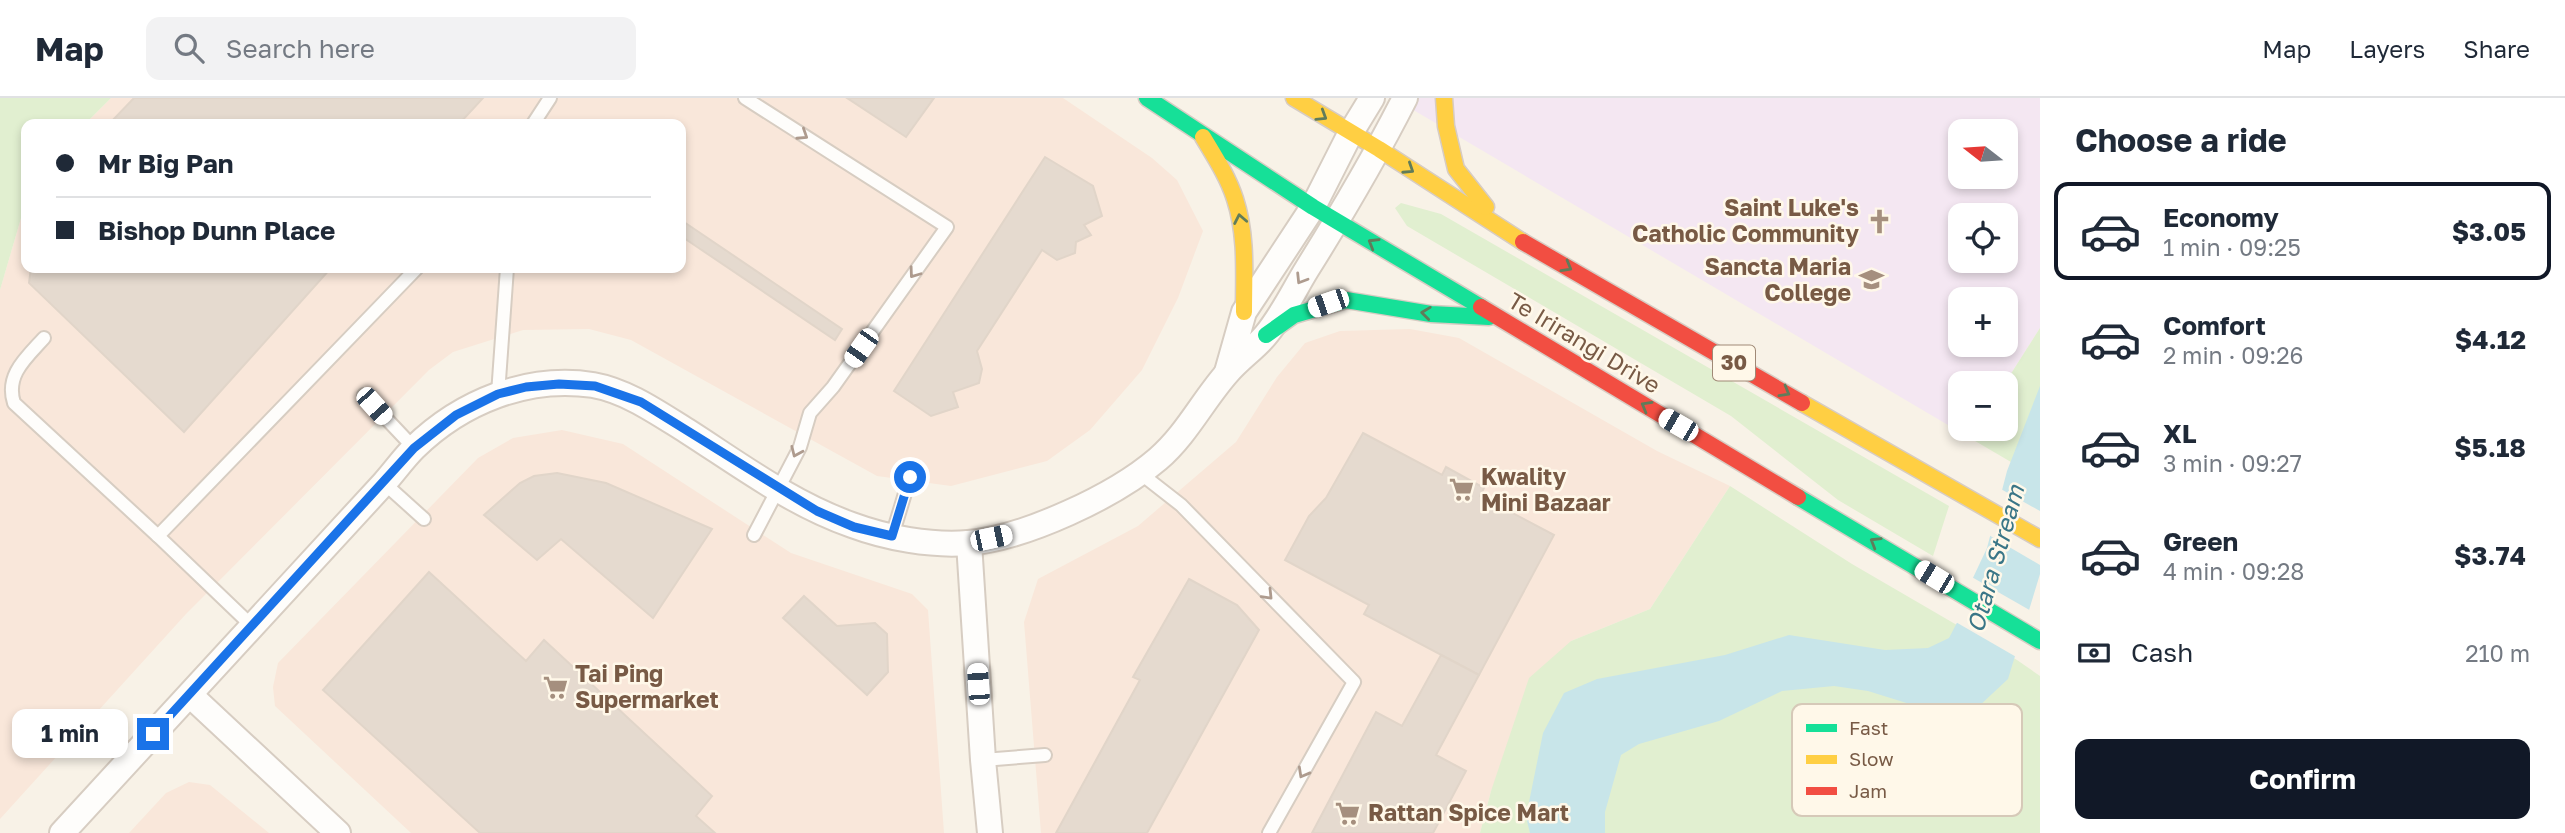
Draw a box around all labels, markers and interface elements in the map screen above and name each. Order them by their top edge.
search box [146,17,636,80]
text: Map [35,29,104,68]
icon: search [170,29,208,67]
text: Search here [226,33,375,64]
text: Map [2262,34,2311,63]
text: Layers [2349,34,2425,63]
text: Share [2463,34,2530,63]
one-way arrow [1314,107,1327,120]
north arrow [1948,119,2018,189]
map controls [1948,119,2018,441]
text: Choose a ride [2075,121,2287,159]
one-way arrow [795,126,808,139]
text: Mr Big Pan [98,148,234,179]
one-way arrow [1401,160,1414,173]
place label: Saint Luke's Catholic Community [1632,193,1859,247]
icon: car [2079,200,2142,263]
text: Economy [2163,202,2279,233]
button: locate [1948,203,2018,273]
church icon: Saint Luke's Catholic Community [1865,207,1893,235]
one-way arrow [1234,213,1249,225]
text: Bishop Dunn Place [98,215,335,246]
text: $3.05 [2452,216,2526,247]
text: 1 min · 09:25 [2163,233,2301,261]
one-way arrow [1368,239,1381,252]
place label: Sancta Maria College [1704,252,1851,306]
one-way arrow [1559,259,1572,272]
one-way arrow [910,265,922,278]
school or university icon: Sancta Maria College [1857,266,1885,294]
one-way arrow [1296,271,1309,284]
car [1305,286,1352,320]
street label: Te Irirangi Drive [1503,286,1666,399]
button: + [1948,287,2018,357]
one-way arrow [1420,305,1432,320]
icon: car [2079,308,2142,371]
text: Comfort [2163,310,2266,341]
text: $4.12 [2455,324,2526,355]
car [841,325,882,371]
text: 2 min · 09:26 [2163,341,2303,369]
road number: 30 [1713,345,1755,380]
button: − [1948,371,2018,441]
car [353,383,396,429]
one-way arrow [1778,384,1791,397]
one-way arrow [1640,401,1653,414]
car [1655,405,1702,445]
icon: car [2079,416,2142,479]
text: XL [2163,418,2197,449]
text: $5.18 [2454,432,2526,463]
one-way arrow [790,445,804,457]
text: 3 min · 09:27 [2163,449,2302,477]
route start [894,461,926,493]
place label: Kwality Mini Bazaar [1481,462,1611,516]
supermarket icon: Kwality Mini Bazaar [1447,476,1475,504]
water label: Otara Stream [1960,480,2030,636]
car [969,523,1014,553]
icon: car [2079,524,2142,587]
text: Green [2163,526,2238,557]
one-way arrow [1870,538,1883,551]
text: $3.74 [2454,540,2526,571]
car [1911,557,1958,597]
text: 4 min · 09:28 [2163,557,2304,585]
one-way arrow [1260,587,1273,600]
icon: cash [2075,634,2113,672]
text: Cash [2131,637,2193,668]
text: 210 m [2465,639,2530,667]
place label: Tai Ping Supermarket [575,659,719,713]
car [967,662,990,706]
supermarket icon: Tai Ping Supermarket [541,673,569,701]
legend [1792,704,2022,816]
callout: 1 min [13,710,128,758]
text: Fast [1849,716,1888,739]
route end [137,718,169,750]
text: 1 min [41,719,99,747]
button: Confirm [2075,739,2530,819]
text: Slow [1849,747,1894,770]
one-way arrow [1298,766,1311,779]
text: Jam [1849,779,1887,802]
place label: Rattan Spice Mart [1368,798,1569,826]
supermarket icon: Rattan Spice Mart [1334,799,1362,827]

